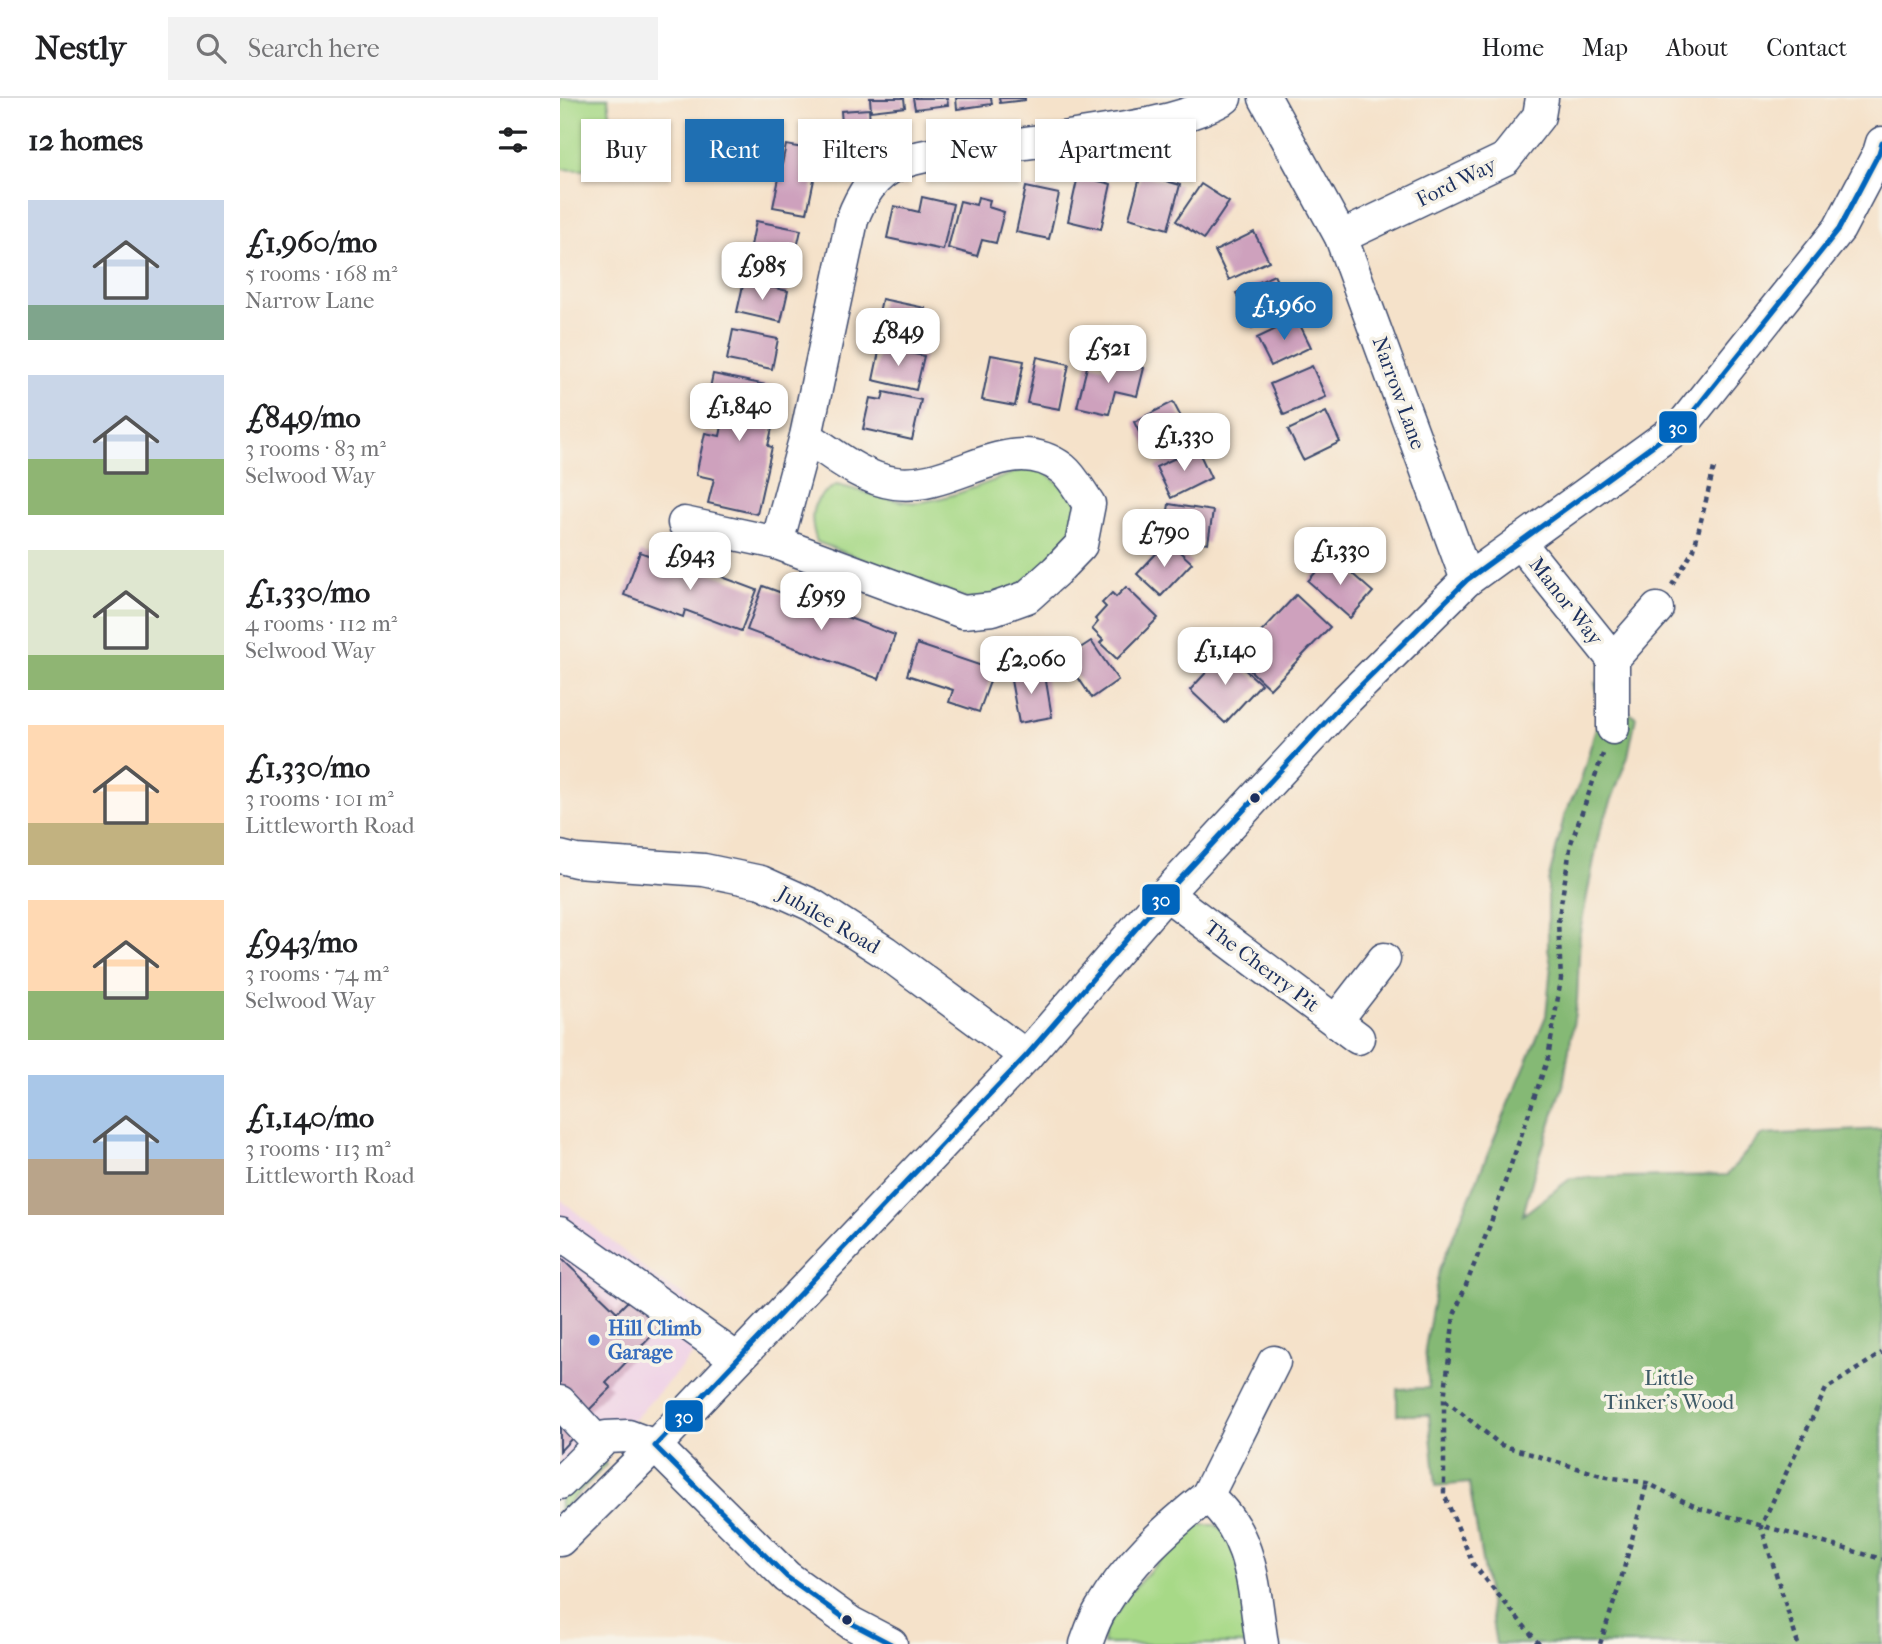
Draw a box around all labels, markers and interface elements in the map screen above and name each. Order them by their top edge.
search box [168,17,658,80]
text: Nestly [35,29,126,68]
icon: search [192,29,230,67]
text: Search here [248,33,380,64]
text: Home [1482,34,1544,62]
text: Map [1582,34,1628,62]
text: About [1666,34,1728,62]
text: Contact [1766,34,1847,62]
chip: Buy [581,119,671,182]
chip: Rent [685,119,784,182]
chip: Filters [798,119,912,182]
chip: New [926,119,1021,182]
chip: Apartment [1035,119,1196,182]
icon: filters [494,121,532,159]
text: 12 homes [28,123,143,158]
street label: Ford Way [1412,152,1501,212]
text: £1,960/mo [245,225,377,260]
icon: home [84,228,168,312]
pin: £985 [721,242,803,302]
text: £985 [738,251,786,278]
text: 5 rooms · 168 m² [245,260,398,287]
pin: £1,960 [1227,282,1341,342]
text: Narrow Lane [245,287,374,314]
text: £1,960 [1251,291,1317,318]
pin: £849 [857,308,939,368]
text: £849 [872,317,924,344]
pin: £521 [1067,326,1149,385]
street label: Narrow Lane [1368,333,1430,453]
text: £521 [1085,334,1131,361]
pin: £1,840 [682,384,796,443]
text: £1,840 [706,392,772,419]
text: £849/mo [245,400,361,435]
icon: home [84,403,168,487]
line badge: 30 [1658,410,1698,444]
pin: £1,330 [1127,414,1241,473]
text: 30 [1669,417,1687,439]
text: £1,330 [1154,422,1214,449]
text: 3 rooms · 83 m² [245,435,386,462]
text: Selwood Way [245,462,375,489]
pin: £790 [1123,510,1205,569]
text: £790 [1138,518,1190,545]
pin: £1,330 [1283,528,1397,587]
pin: £943 [649,532,731,592]
text: £1,330 [1310,536,1370,563]
text: £943 [665,541,715,568]
street label: Manor Way [1524,552,1608,650]
pin: £959 [780,573,862,632]
text: £1,330/mo [245,575,370,610]
icon: home [84,578,168,662]
text: £959 [796,581,846,608]
text: 4 rooms · 112 m² [245,610,397,637]
pin: £1,140 [1168,628,1282,687]
pin: £2,060 [974,636,1088,696]
text: £1,140 [1194,636,1256,663]
text: Selwood Way [245,637,375,664]
text: £2,060 [996,645,1066,672]
text: £1,330/mo [245,750,370,785]
icon: home [84,753,168,837]
text: 3 rooms · 101 m² [245,785,394,812]
unlabelled marker [1248,791,1262,805]
text: Littleworth Road [245,812,415,839]
street label: Jubilee Road [772,880,885,959]
line badge: 30 [1141,883,1181,916]
text: 30 [1152,889,1170,911]
street label: The Cherry Pit [1200,915,1324,1017]
text: £943/mo [245,925,358,960]
icon: home [84,928,168,1012]
text: 3 rooms · 74 m² [245,960,389,987]
text: Selwood Way [245,987,375,1014]
text: £1,140/mo [245,1100,374,1135]
icon: home [84,1103,168,1187]
text: 3 rooms · 113 m² [245,1135,391,1162]
text: Littleworth Road [245,1162,415,1189]
place label: Hill Climb Garage [608,1316,701,1364]
marker: Hill Climb Garage [586,1332,602,1348]
park label: Little Tinker's Wood [1604,1366,1735,1414]
line badge: 30 [664,1399,704,1433]
text: 30 [675,1406,693,1428]
unlabelled marker [840,1613,854,1627]

